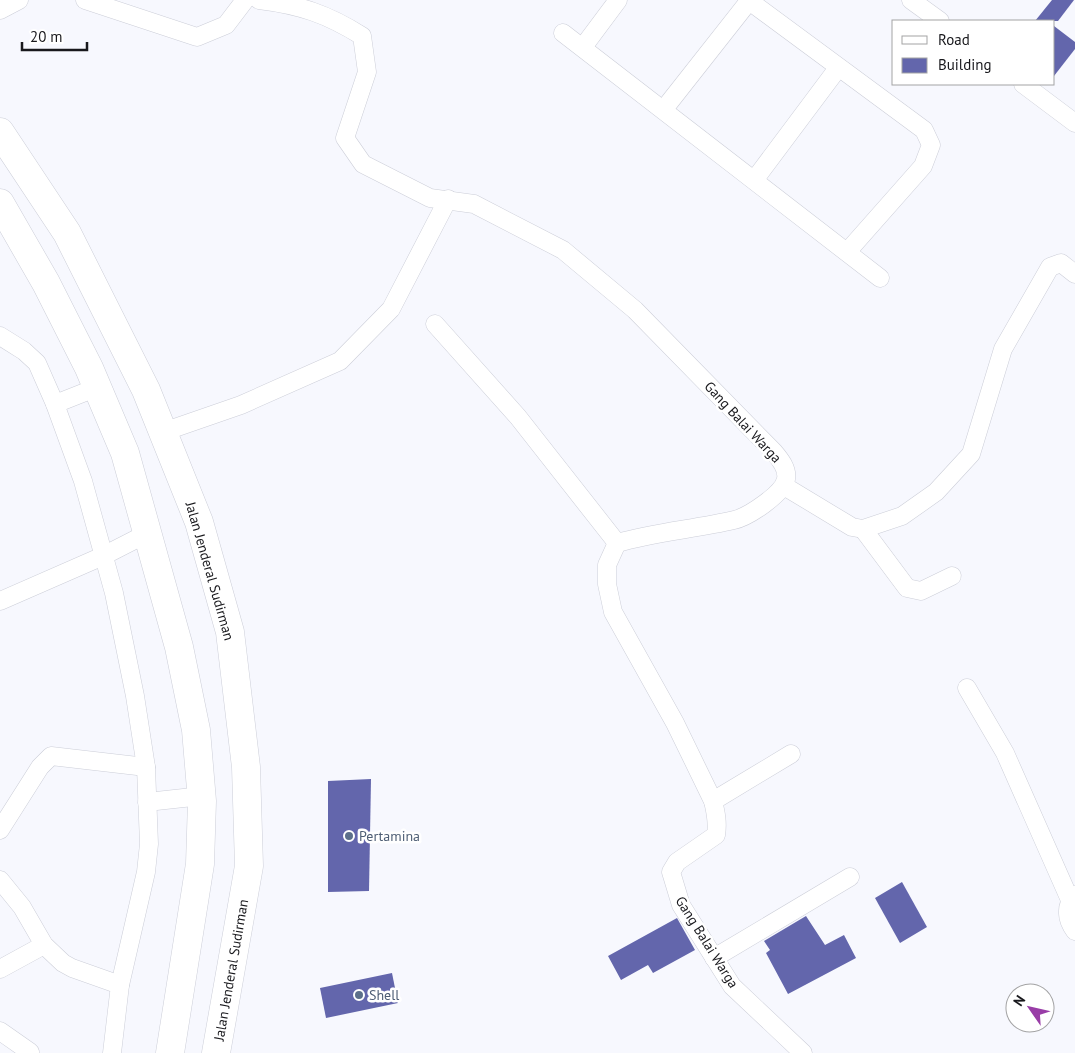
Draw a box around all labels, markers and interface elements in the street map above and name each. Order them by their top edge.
scale bar [22,20,88,52]
legend [892,20,1055,85]
text: 20 m [30,27,63,46]
text: Road [938,30,970,49]
text: Building [938,55,992,74]
street label: Gang Balai Warga [701,377,785,467]
street label: Jalan Jenderal Sudirman [181,499,238,642]
place label: Pertamina [359,827,420,845]
marker: Pertamina [343,830,355,842]
street label: Gang Balai Warga [672,893,742,991]
street label: Jalan Jenderal Sudirman [210,898,252,1043]
north arrow [1005,983,1055,1033]
place label: Shell [369,986,399,1004]
marker: Shell [353,989,365,1001]
text: N [1009,992,1029,1010]

